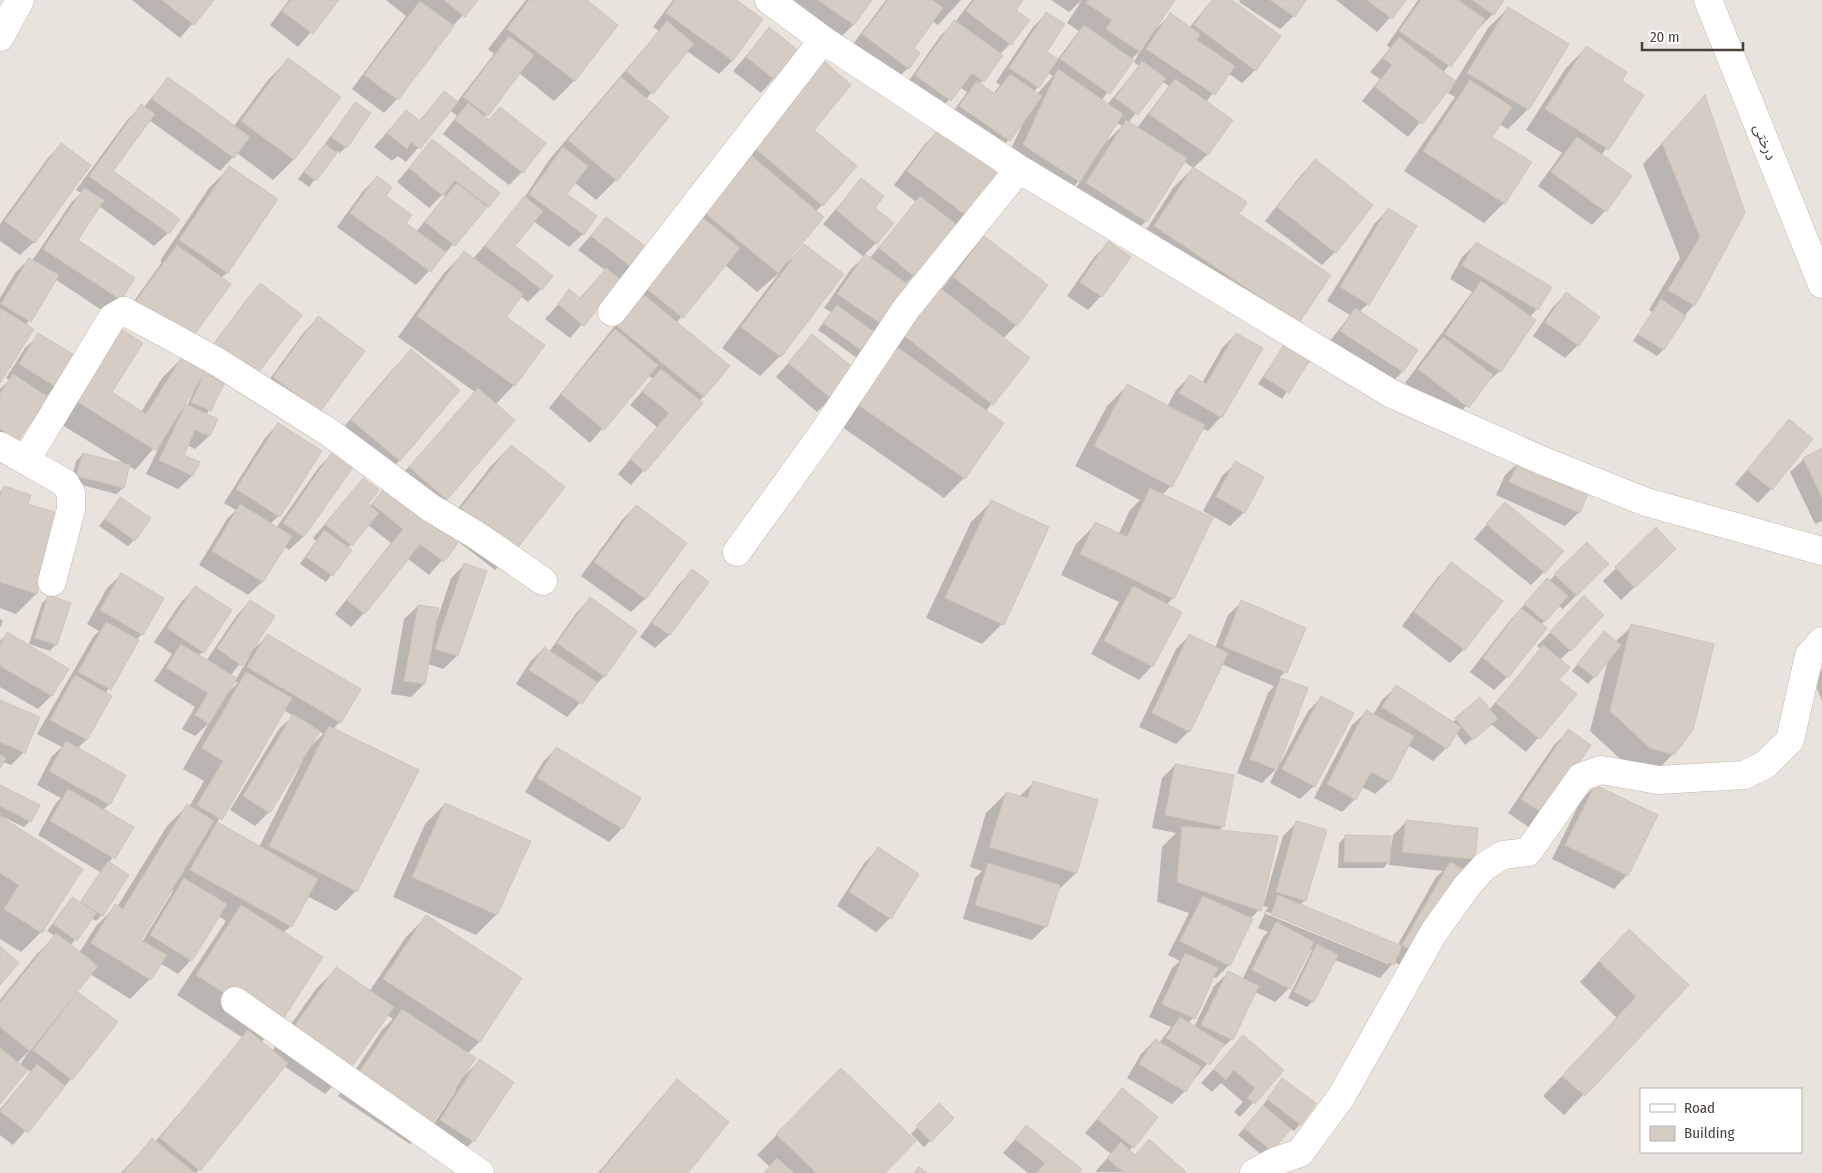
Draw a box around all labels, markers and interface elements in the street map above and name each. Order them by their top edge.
scale bar [1642,20,1743,52]
text: 20 m [1650,28,1680,46]
street label: درختی [1750,121,1780,163]
legend [1640,1088,1802,1153]
text: Road [1684,1099,1715,1117]
text: Building [1684,1124,1735,1142]

